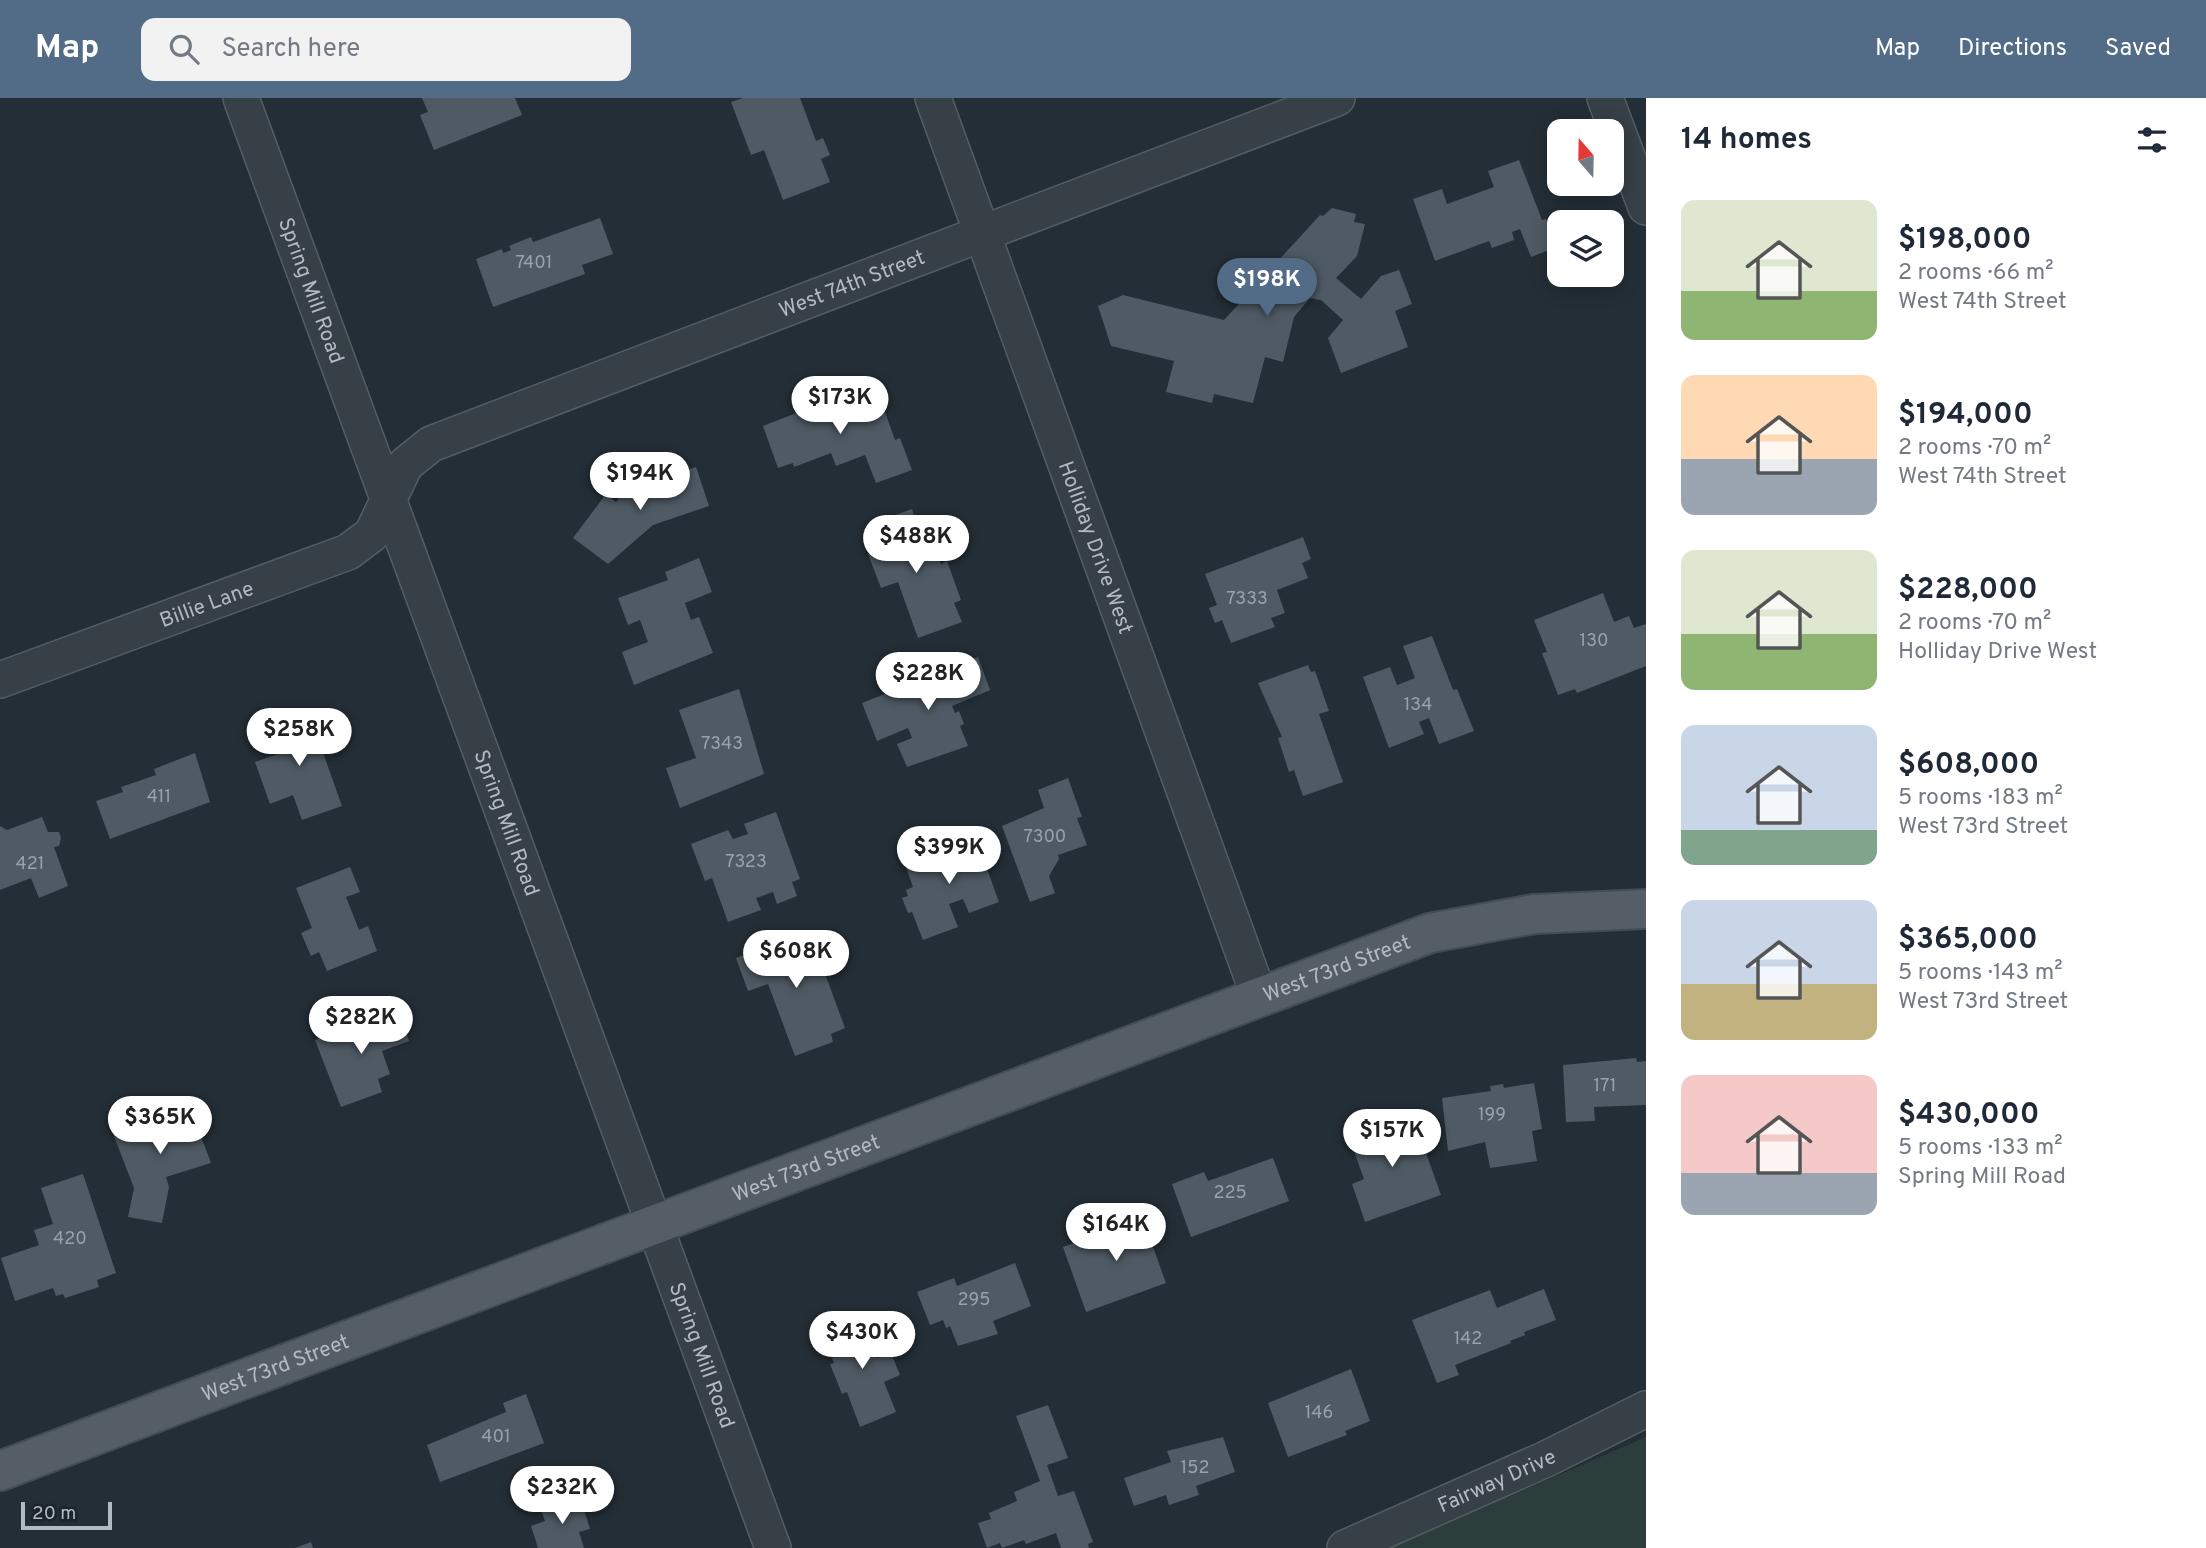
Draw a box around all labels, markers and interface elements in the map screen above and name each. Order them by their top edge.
search box [141,18,631,81]
text: Map [35,28,99,70]
icon: search [165,30,203,68]
text: Search here [221,33,360,66]
text: Map [1875,34,1920,64]
text: Directions [1958,34,2067,64]
text: Saved [2105,34,2171,64]
north arrow [1547,119,1624,196]
map controls [1547,119,1624,287]
icon: filters [2133,121,2171,159]
text: 14 homes [1681,122,1812,159]
button: layers [1547,210,1624,287]
street label: Spring Mill Road [271,214,349,368]
text: $198,000 [1898,222,2032,259]
icon: home [1737,228,1821,312]
street label: West 74th Street [775,245,929,325]
house number: 7401 [515,252,553,275]
pin: $198K [1218,258,1316,318]
text: 2 rooms · 66 m² [1898,259,2054,288]
text: $198K [1233,266,1301,295]
text: West 74th Street [1898,288,2067,317]
pin: $173K [791,376,889,436]
text: $173K [807,384,873,413]
text: $194,000 [1898,397,2033,434]
icon: home [1737,403,1821,487]
text: 2 rooms · 70 m² [1898,434,2051,463]
pin: $194K [591,452,689,512]
street label: Holliday Drive West [1051,458,1138,638]
text: $194K [606,460,674,489]
text: West 74th Street [1898,463,2067,492]
pin: $488K [867,516,965,575]
text: $488K [879,523,953,552]
text: $228,000 [1898,572,2038,609]
street label: Billie Lane [156,576,258,635]
icon: home [1737,578,1821,662]
house number: 7333 [1226,588,1268,611]
text: 2 rooms · 70 m² [1898,609,2051,638]
house number: 130 [1580,630,1608,653]
text: Holliday Drive West [1898,638,2097,667]
pin: $228K [879,652,977,712]
text: $228K [892,660,964,689]
house number: 134 [1404,694,1432,717]
pin: $258K [250,708,348,768]
text: $258K [263,716,335,745]
house number: 7343 [701,733,743,756]
street label: Spring Mill Road [466,747,545,900]
text: $608,000 [1898,747,2039,784]
icon: home [1737,753,1821,837]
text: 5 rooms · 183 m² [1898,784,2063,813]
house number: 411 [147,786,171,809]
text: West 73rd Street [1898,813,2068,842]
pin: $399K [900,826,998,886]
house number: 7300 [1024,826,1066,849]
text: $399K [913,834,985,863]
house number: 7323 [725,851,767,874]
house number: 421 [16,853,44,876]
text: $365,000 [1898,922,2038,959]
icon: home [1737,928,1821,1012]
pin: $608K [747,930,845,990]
street label: West 73rd Street [1259,930,1415,1010]
text: $608K [759,938,833,967]
text: 5 rooms · 143 m² [1898,959,2063,988]
text: West 73rd Street [1898,988,2068,1017]
pin: $282K [312,996,410,1056]
text: $282K [325,1004,397,1033]
house number: 171 [1593,1075,1617,1098]
pin: $365K [111,1096,209,1156]
text: $430,000 [1898,1097,2040,1134]
icon: home [1737,1103,1821,1187]
text: $365K [124,1104,196,1133]
house number: 199 [1478,1104,1506,1127]
pin: $157K [1343,1110,1441,1169]
text: $157K [1359,1117,1425,1146]
street label: West 73rd Street [729,1129,884,1209]
text: 5 rooms · 133 m² [1898,1134,2063,1163]
text: Spring Mill Road [1898,1163,2066,1192]
house number: 225 [1213,1182,1247,1205]
pin: $164K [1067,1204,1165,1263]
text: $164K [1082,1211,1150,1240]
house number: 420 [53,1228,87,1251]
street label: Spring Mill Road [662,1279,740,1432]
house number: 295 [958,1289,990,1312]
pin: $430K [813,1312,911,1371]
text: $430K [825,1319,899,1348]
house number: 142 [1454,1328,1482,1351]
street label: West 73rd Street [198,1329,353,1409]
house number: 146 [1305,1402,1333,1425]
house number: 401 [481,1426,511,1449]
street label: Fairway Drive [1434,1444,1561,1520]
house number: 152 [1181,1457,1209,1480]
pin: $232K [513,1466,611,1526]
text: $232K [526,1474,598,1503]
scale bar [21,1499,112,1531]
text: 20 m [32,1502,76,1526]

